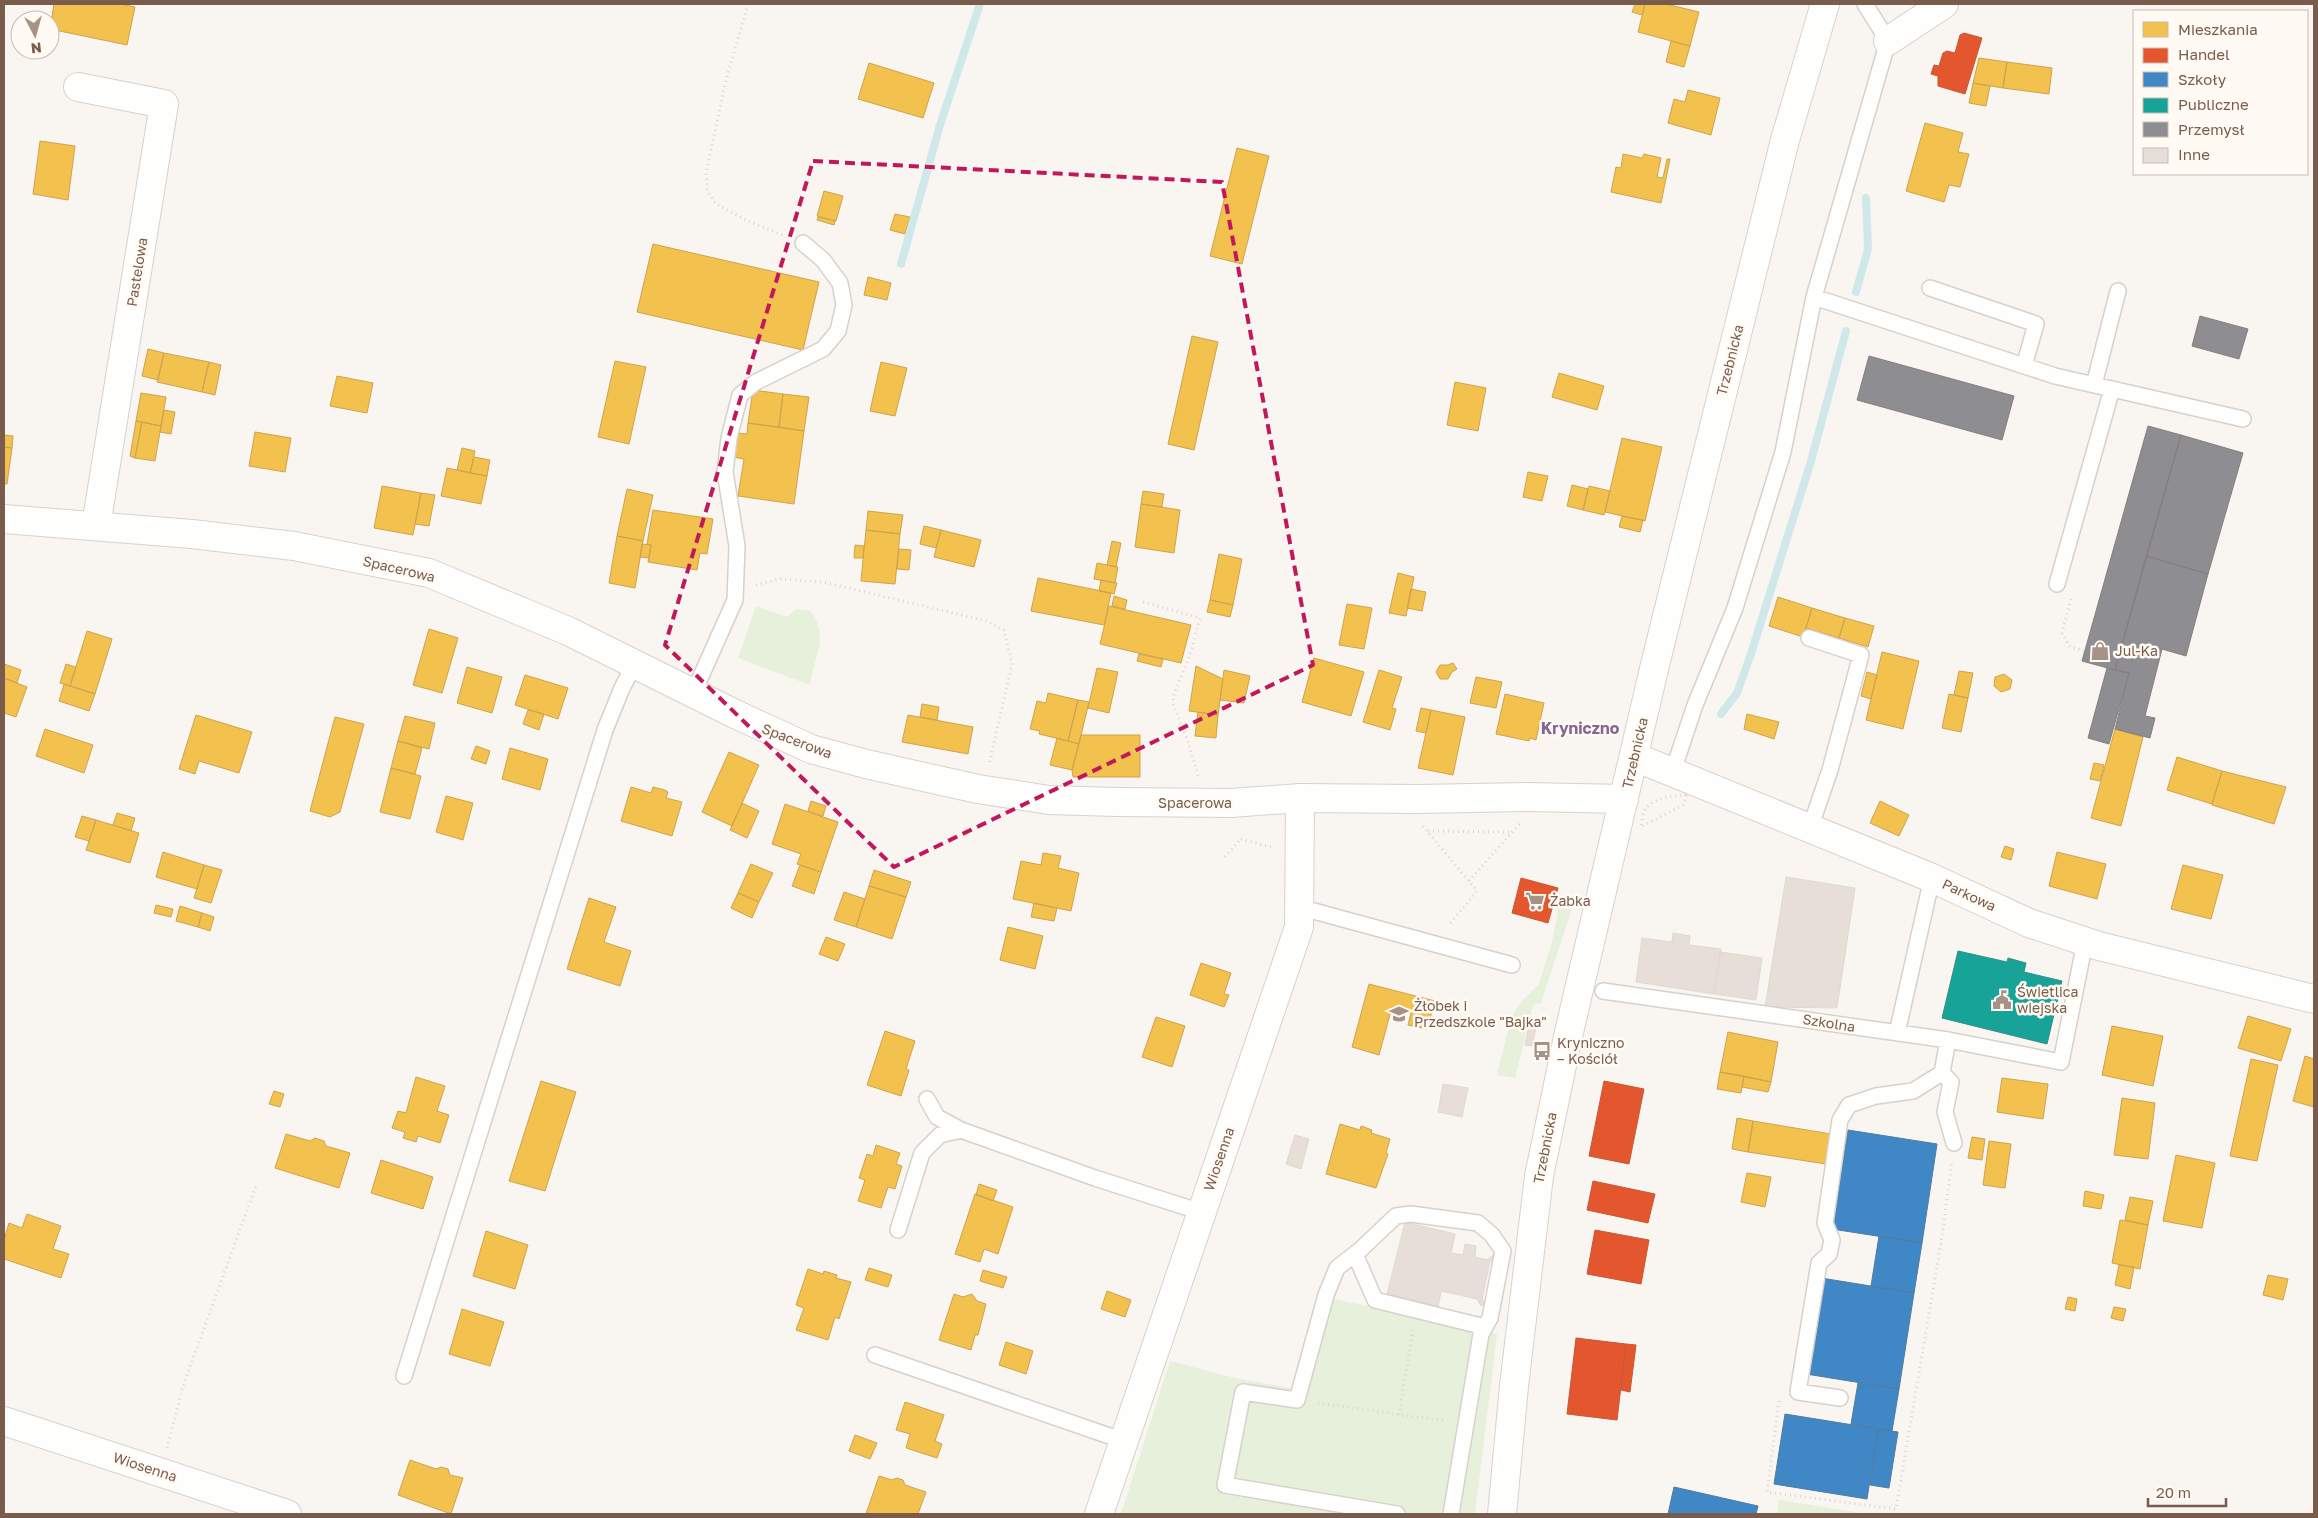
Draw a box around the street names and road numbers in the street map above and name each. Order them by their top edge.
street label: Pastelowa [123,236,150,308]
street label: Trzebnicka [1712,323,1747,397]
street label: Spacerowa [361,552,437,585]
street label: Trzebnicka [1618,716,1651,790]
street label: Spacerowa [760,719,835,762]
street label: Spacerowa [1158,794,1232,811]
street label: Parkowa [1940,875,1999,914]
street label: Szkolna [1802,1010,1857,1035]
street label: Trzebnicka [1529,1111,1560,1185]
street label: Wiosenna [1200,1125,1237,1193]
street label: Wiosenna [111,1448,179,1485]

